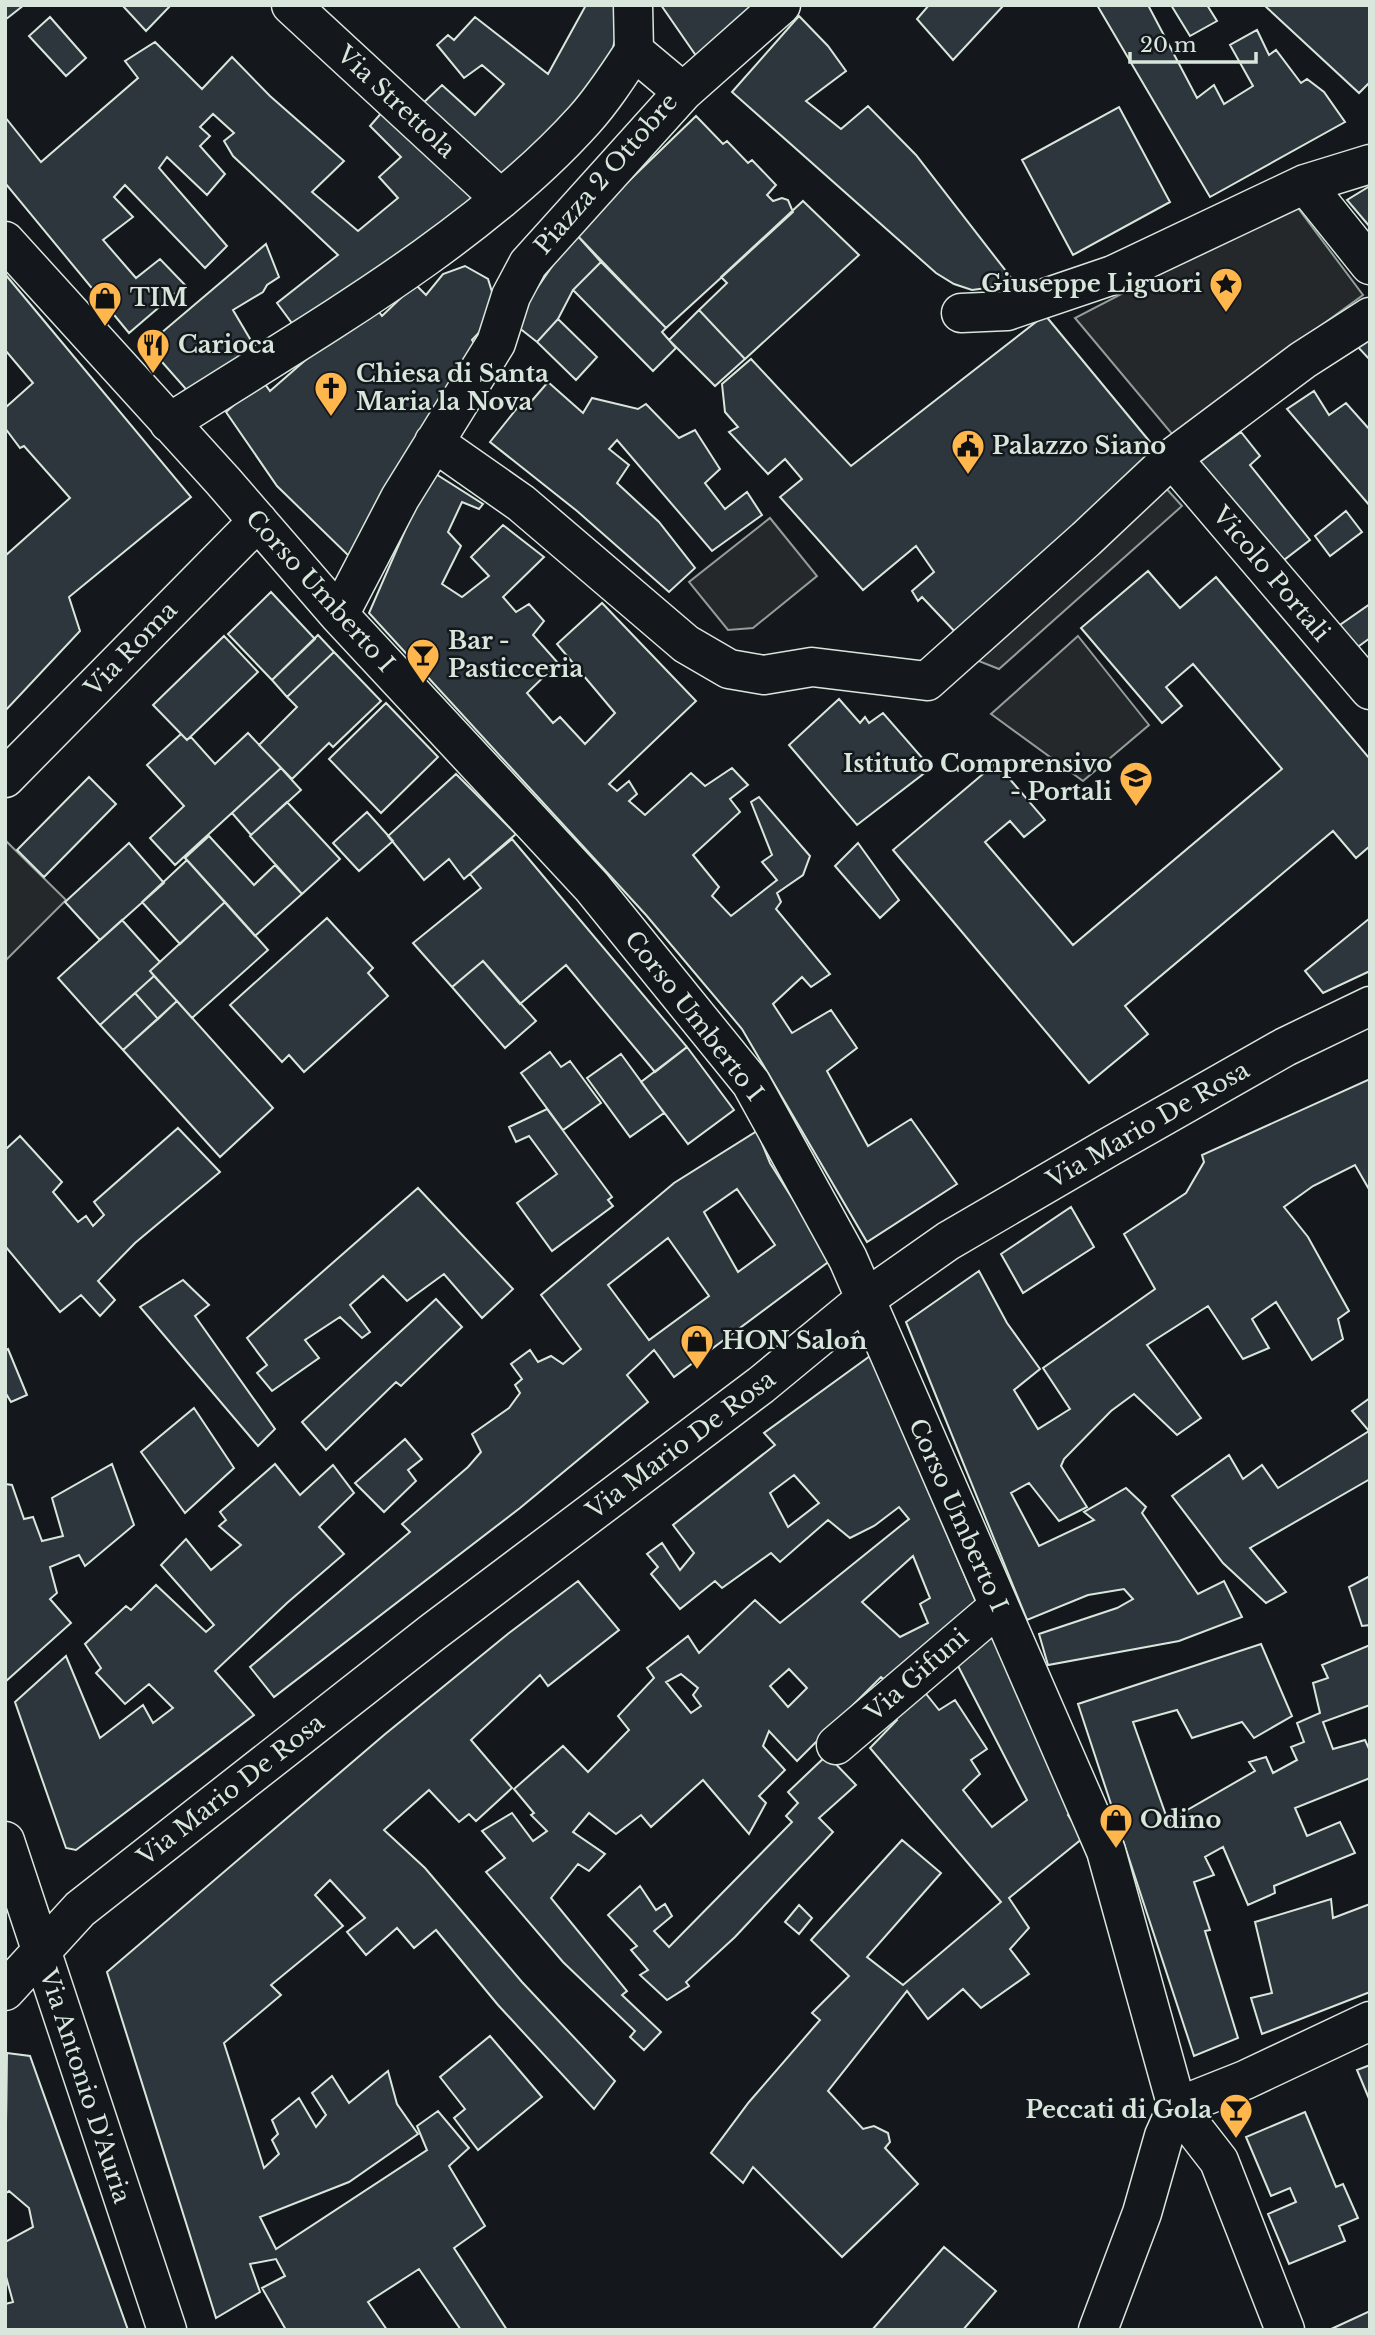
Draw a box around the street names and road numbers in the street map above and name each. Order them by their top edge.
street label: Via Strettola [330,39,462,164]
street label: Piazza 2 Ottobre [528,87,683,260]
street label: Vicolo Portali [1206,500,1336,647]
street label: Corso Umberto I [240,504,401,678]
street label: Via Roma [78,595,183,703]
street label: Corso Umberto I [619,925,770,1107]
street label: Via Mario De Rosa [1041,1054,1255,1195]
street label: Via Mario De Rosa [580,1364,781,1526]
street label: Corso Umberto I [903,1414,1014,1616]
street label: Via Gifuni [859,1622,974,1728]
street label: Via Mario De Rosa [131,1707,330,1872]
street label: Via Antonio D'Auria [34,1964,137,2207]

